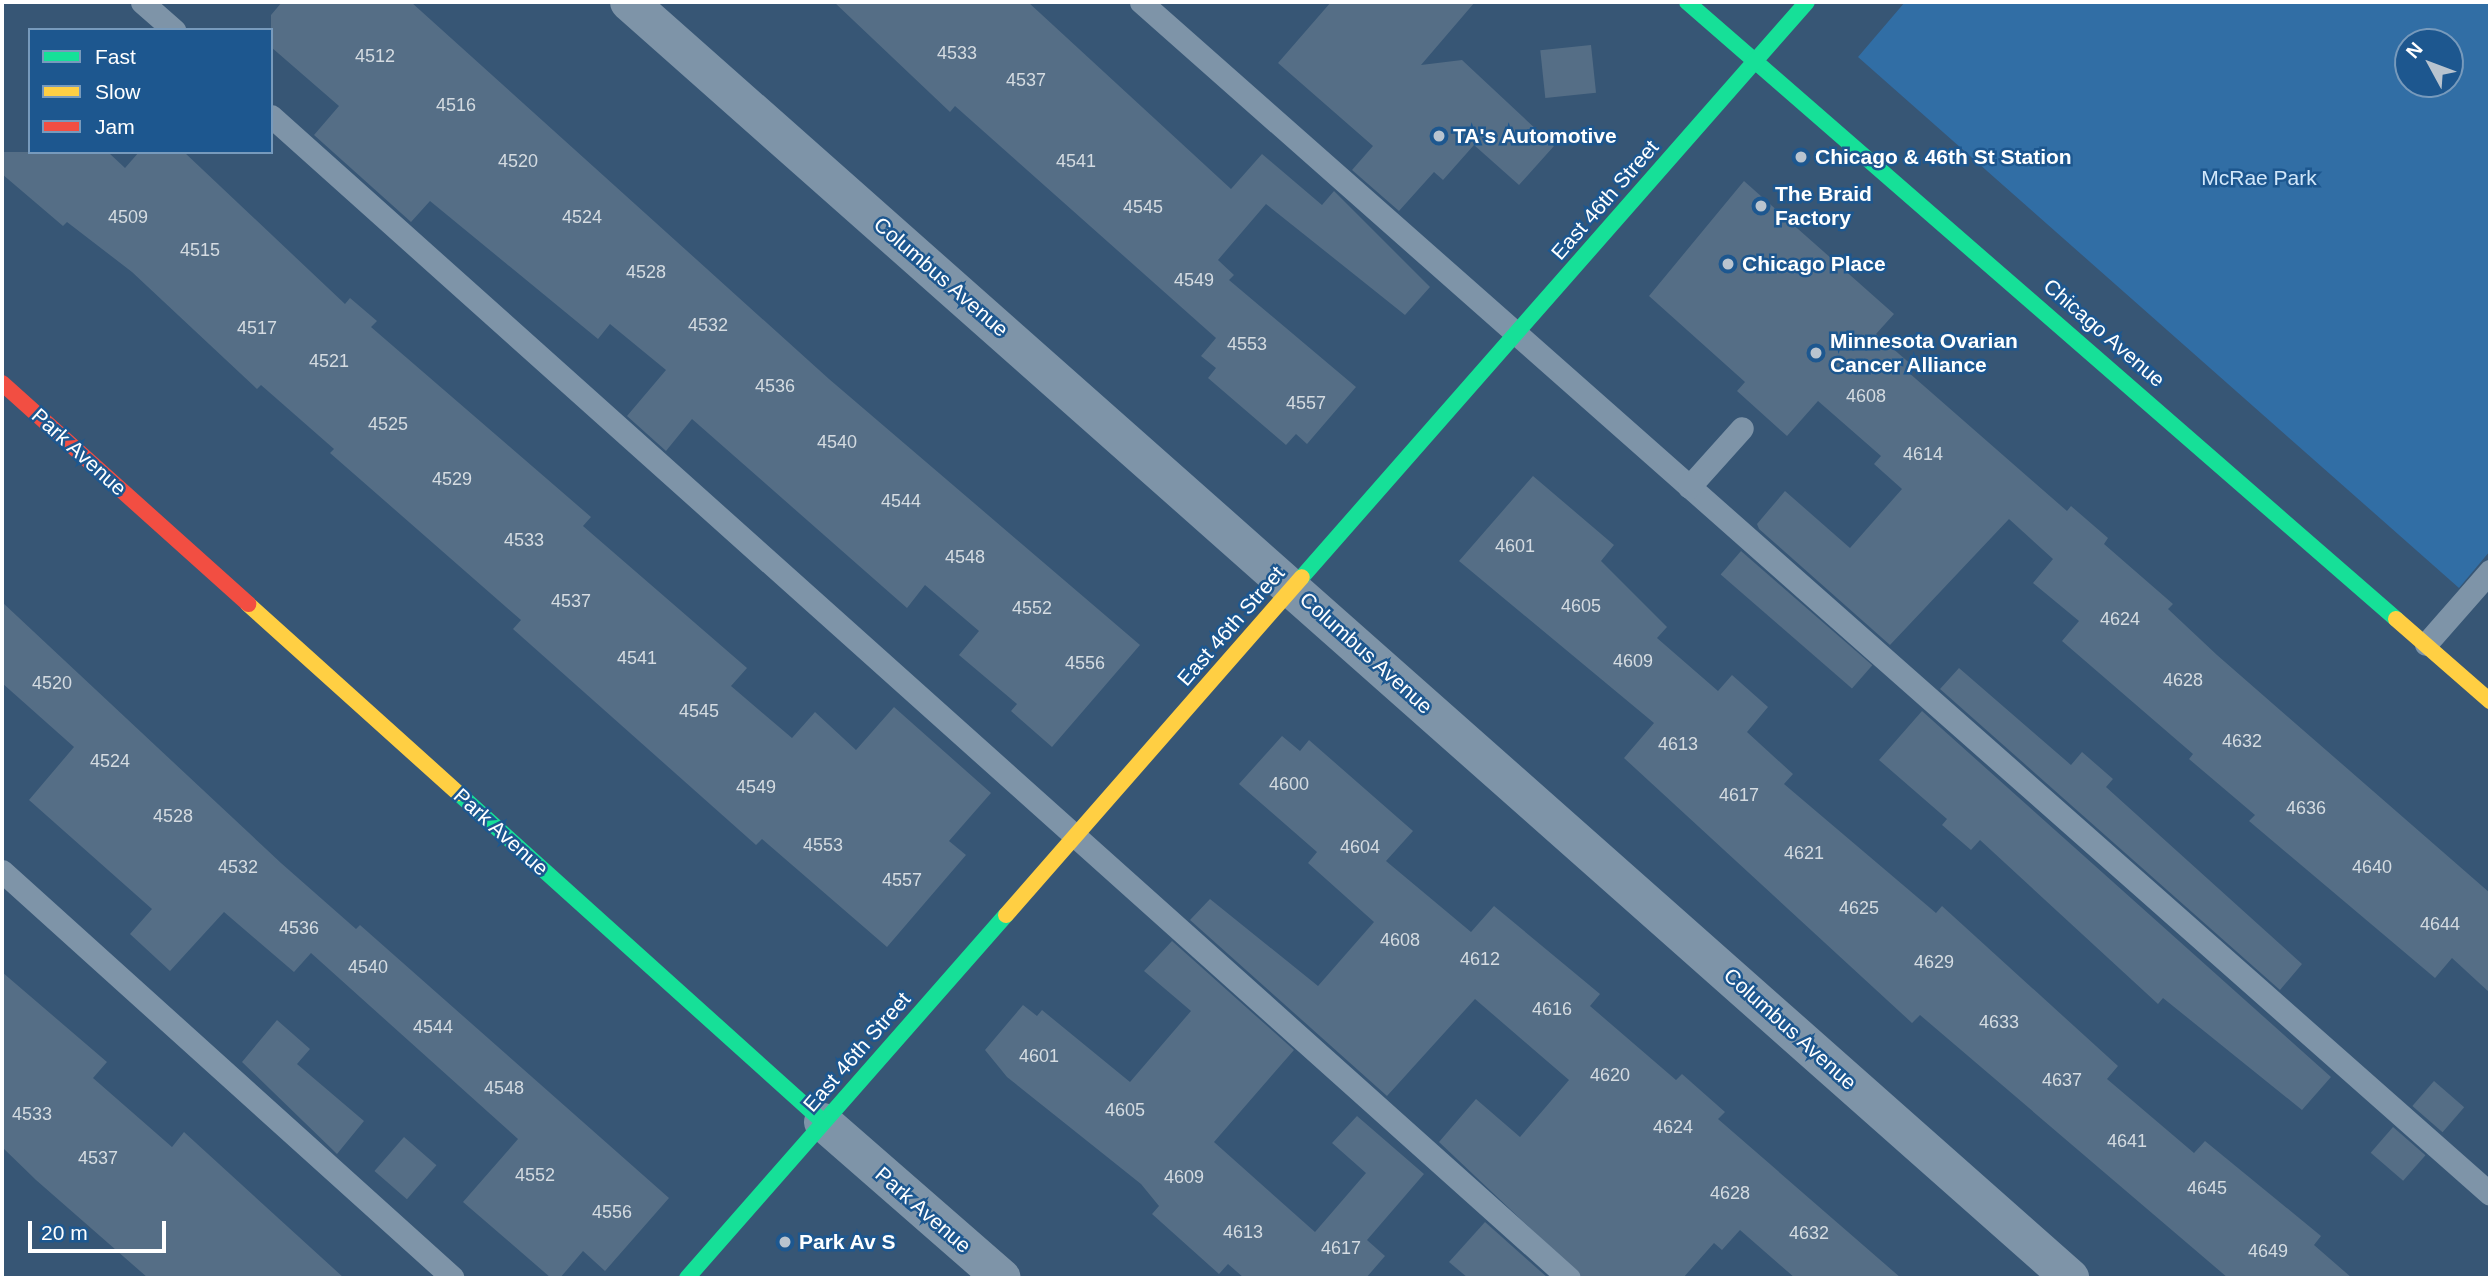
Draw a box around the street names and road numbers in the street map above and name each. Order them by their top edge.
street label: East 46th Street [1546,135,1664,265]
street label: Columbus Avenue [868,211,1014,343]
street label: Chicago Avenue [2038,273,2170,393]
street label: Park Avenue [26,403,132,501]
street label: East 46th Street [1172,561,1290,691]
street label: Columbus Avenue [1294,586,1438,720]
street label: Park Avenue [448,783,554,881]
street label: Columbus Avenue [1718,962,1862,1096]
street label: East 46th Street [798,987,916,1117]
street label: Park Avenue [870,1161,976,1259]

